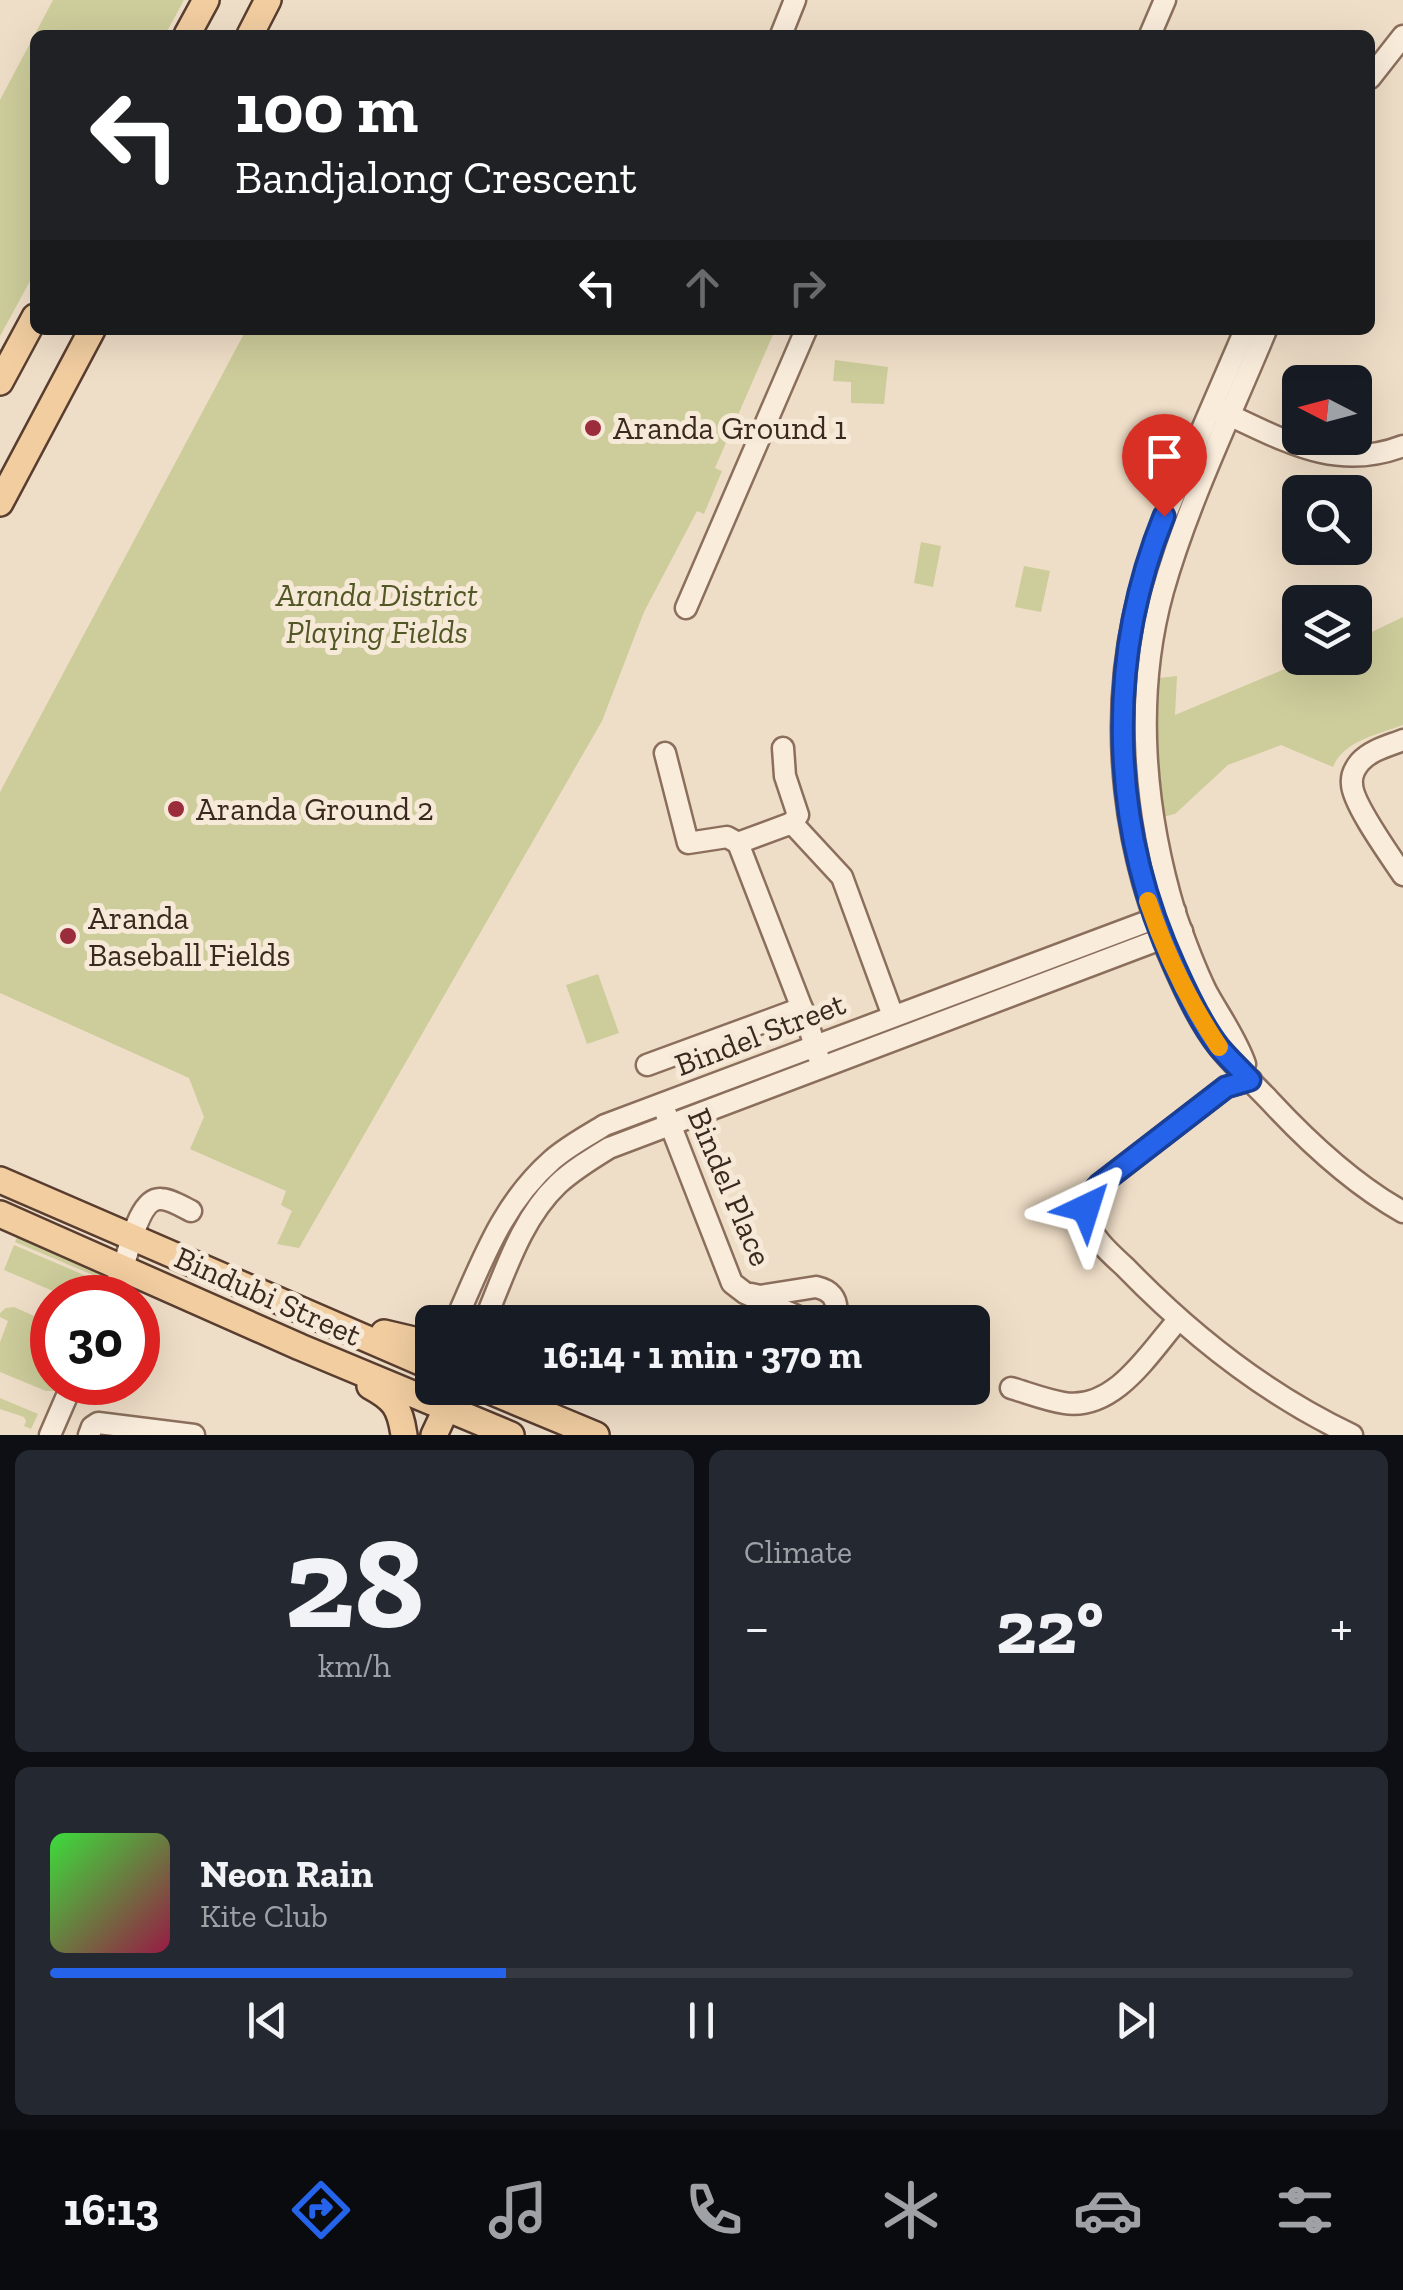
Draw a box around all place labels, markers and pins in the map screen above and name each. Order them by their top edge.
place label: Aranda Ground 1 [613,409,847,447]
pin [1122,414,1207,517]
marker: Aranda Ground 1 [582,417,604,439]
place label: Aranda Ground 2 [196,790,434,828]
marker: Aranda Ground 2 [165,798,187,820]
place label: Aranda Baseball Fields [88,899,291,974]
marker: Aranda Baseball Fields [57,925,79,947]

